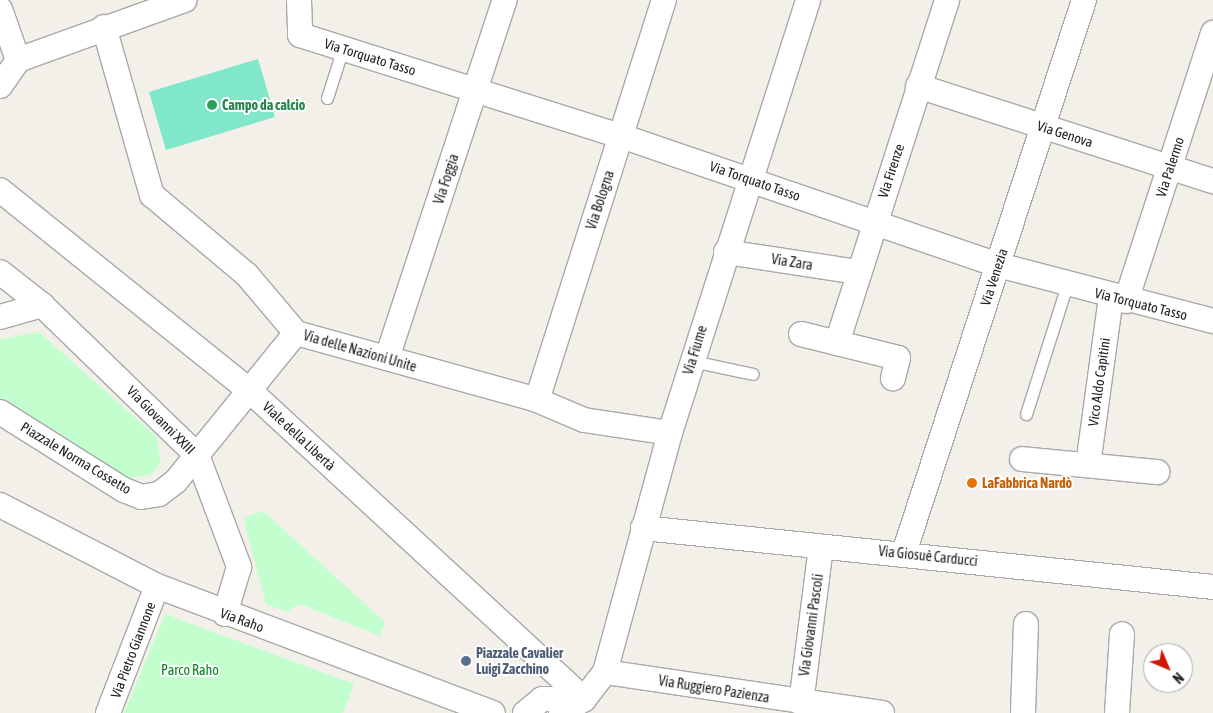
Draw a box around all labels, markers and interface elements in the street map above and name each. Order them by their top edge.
street label: Via Torquato Tasso [322,35,418,79]
place label: Campo da calcio [222,97,305,113]
marker: Campo da calcio [206,99,218,111]
street label: Via Genova [1035,117,1095,151]
street label: Via Palermo [1152,135,1188,199]
street label: Via Firenze [874,142,908,200]
street label: Via Foggia [430,152,462,206]
street label: Via Torquato Tasso [707,158,803,204]
street label: Via Bologna [583,168,617,232]
street label: Via Venezia [977,246,1011,308]
street label: Via Zara [770,250,814,274]
street label: Via Torquato Tasso [1093,284,1189,324]
street label: Via Fiume [680,323,710,377]
street label: Via delle Nazioni Unite [301,327,419,375]
street label: Vico Aldo Capitini [1084,337,1114,427]
street label: Via Giovanni XXIII [123,382,199,458]
street label: Viale della Libertà [259,398,339,474]
street label: Piazzale Norma Cossetto [18,418,134,498]
place label: LaFabbrica Nardò [982,475,1072,491]
marker: LaFabbrica Nardò [966,477,978,489]
street label: Via Giosuè Carducci [878,542,978,570]
street label: Via Giovanni Pascoli [796,573,826,677]
street label: Via Pietro Giannone [107,599,159,701]
street label: Via Raho [218,604,266,636]
north arrow [1143,643,1193,693]
place label: Piazzale Cavalier Luigi Zacchino [476,645,563,678]
marker: Piazzale Cavalier Luigi Zacchino [460,655,472,667]
park label: Parco Raho [161,662,219,678]
text: N [1169,669,1186,686]
street label: Via Ruggiero Pazienza [657,672,771,706]

